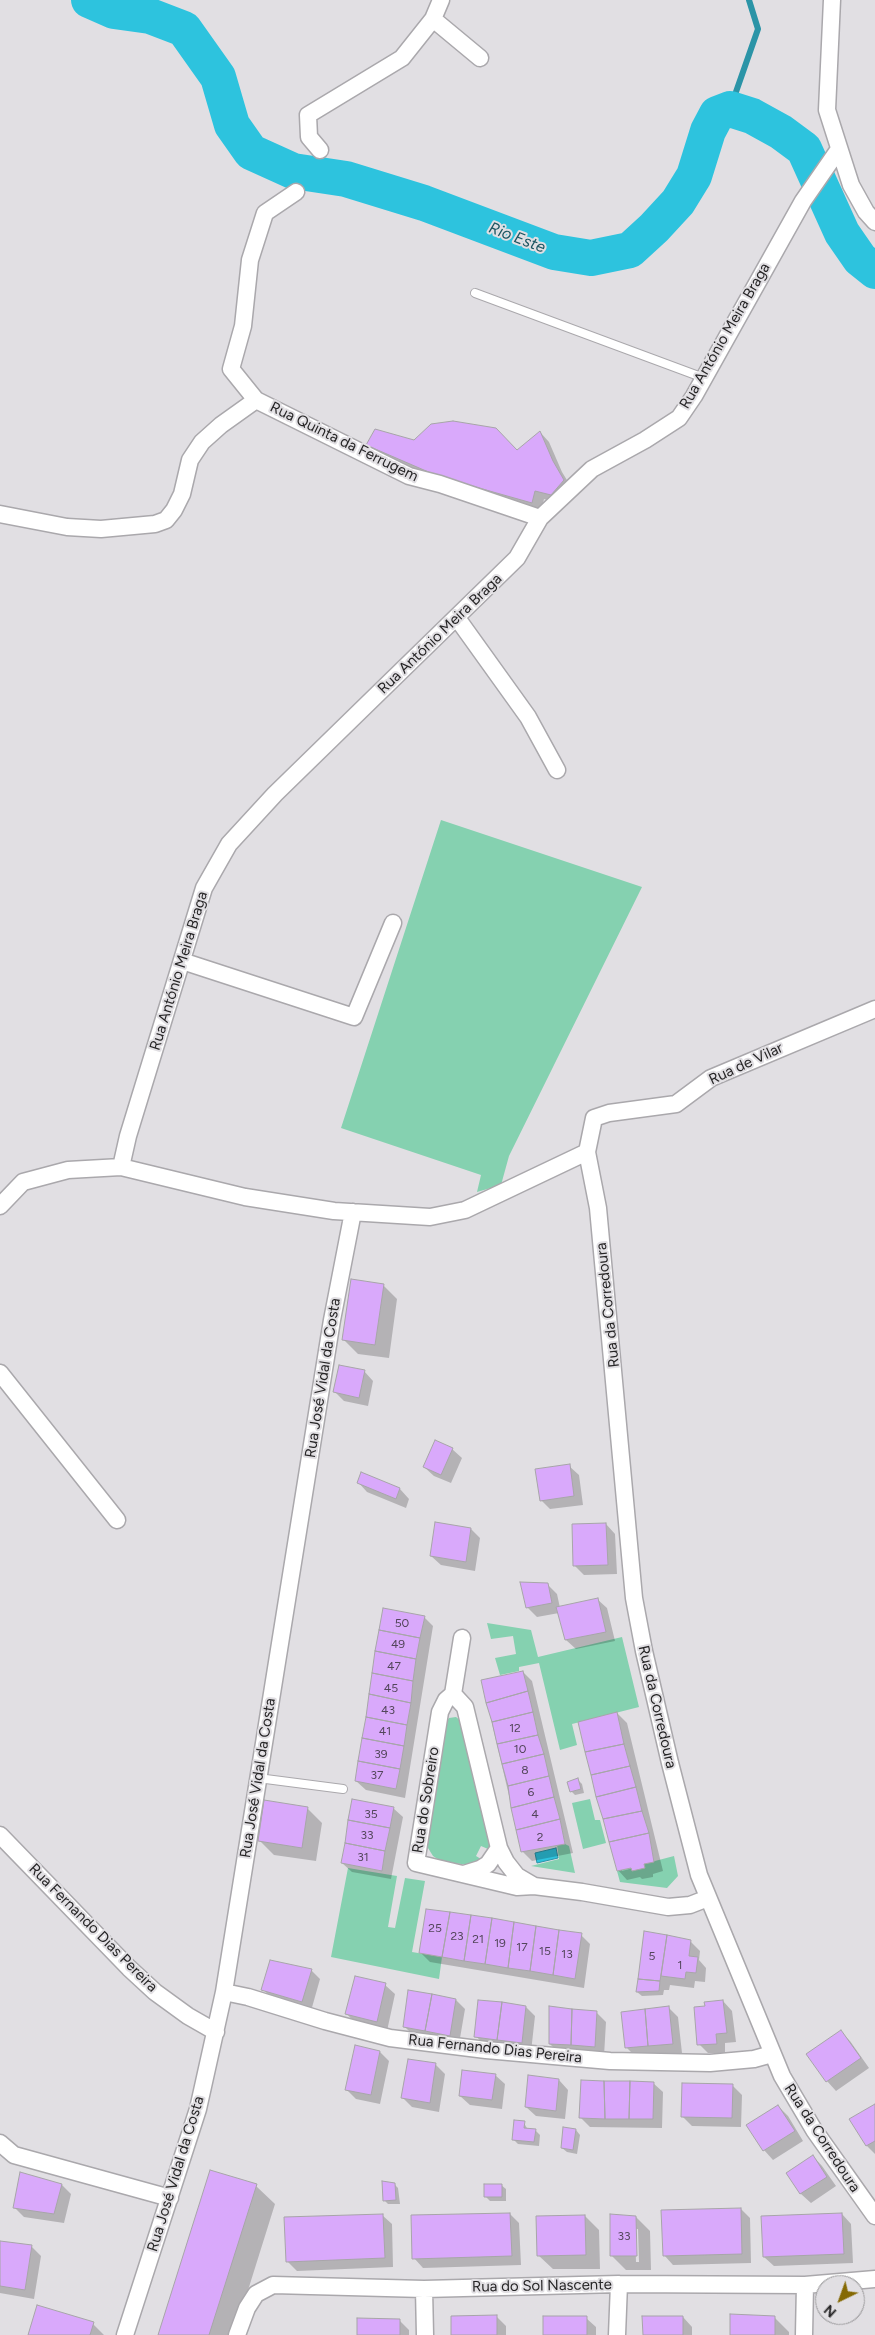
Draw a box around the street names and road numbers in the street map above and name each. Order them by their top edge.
street label: Rua António Meira Braga [676,260,774,412]
street label: Rua Quinta da Ferrugem [267,398,421,486]
street label: Rua António Meira Braga [374,570,506,698]
street label: Rua António Meira Braga [146,889,212,1053]
street label: Rua de Vilar [706,1039,786,1089]
street label: Rua da Corredoura [592,1242,624,1368]
street label: Rua José Vidal da Costa [301,1297,345,1459]
street label: Rua da Corredoura [634,1644,680,1770]
street label: Rua José Vidal da Costa [236,1697,280,1859]
street label: Rua do Sobreiro [409,1745,443,1855]
street label: Rua Fernando Dias Pereira [25,1860,161,1996]
street label: Rua Fernando Dias Pereira [407,2031,583,2067]
street label: Rua da Corredoura [780,2080,864,2196]
street label: Rua José Vidal da Costa [144,2094,208,2254]
street label: Rua do Sol Nascente [472,2276,612,2296]

